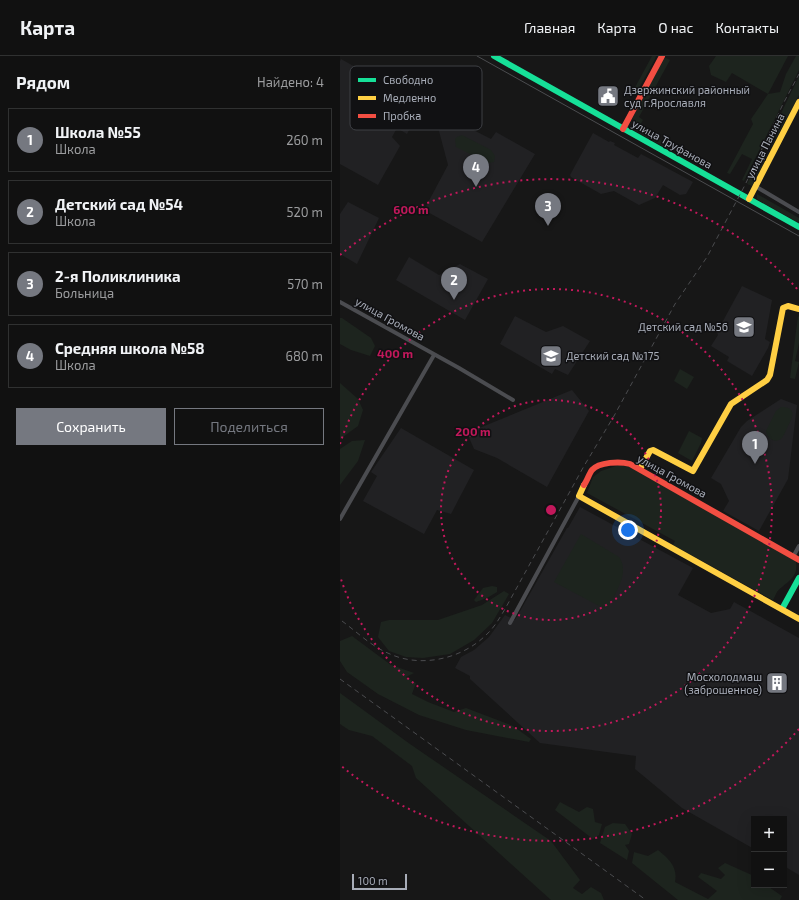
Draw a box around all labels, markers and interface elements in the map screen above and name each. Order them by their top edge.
text: Карта [20,16,75,39]
text: Главная [524,19,575,36]
text: Карта [597,19,636,36]
text: О нас [658,19,694,36]
text: Контакты [716,19,779,36]
legend [350,66,482,130]
text: Рядом [16,72,70,92]
text: Свободно [383,73,433,86]
text: Найдено: 4 [257,74,324,90]
public building icon: Дзержинский районный суд г.Ярославля [595,83,621,109]
place label: Дзержинский районный суд г.Ярославля [624,83,750,110]
text: Медленно [383,91,436,104]
text: Пробка [383,109,421,122]
street label: улица Панина [742,111,788,181]
street label: улица Труфанова [629,116,715,172]
text: Школа №55 [55,123,141,141]
text: 1 [27,132,33,148]
text: 260 m [286,132,323,148]
text: Школа [55,141,96,157]
pin: 4 [463,154,489,187]
pin: 3 [535,193,561,226]
text: Детский сад №54 [55,195,183,213]
text: 600 m [393,202,429,216]
text: 2 [26,204,34,220]
text: 520 m [287,204,323,220]
text: Школа [55,213,96,229]
text: 2-я Поликлиника [55,267,181,285]
pin: 2 [441,267,467,300]
text: 3 [26,276,34,292]
text: 570 m [287,276,323,292]
text: Больница [55,285,114,301]
street label: улица Громова [353,294,427,344]
school or university icon: Детский сад №56 [731,314,757,340]
place label: Детский сад №56 [638,320,728,333]
text: Средняя школа №58 [55,339,205,357]
school or university icon: Детский сад №175 [538,343,564,369]
text: 400 m [377,346,413,360]
text: 4 [26,348,34,364]
text: 680 m [286,348,323,364]
place label: Детский сад №175 [566,349,659,362]
text: Школа [55,357,96,373]
button: Сохранить [16,408,166,445]
button: Поделиться [174,408,324,445]
text: 200 m [455,424,491,438]
pin: 1 [742,431,768,464]
street label: улица Громова [635,451,709,501]
centre of rings [544,503,558,517]
your location [618,520,638,540]
place label: Мосхолодмаш (заброшенное) [684,670,762,696]
building icon: Мосхолодмаш (заброшенное) [764,670,790,696]
map controls [751,816,787,888]
button: + [751,816,787,852]
button: − [751,852,787,888]
scale bar [352,872,407,891]
text: 100 m [358,874,388,887]

